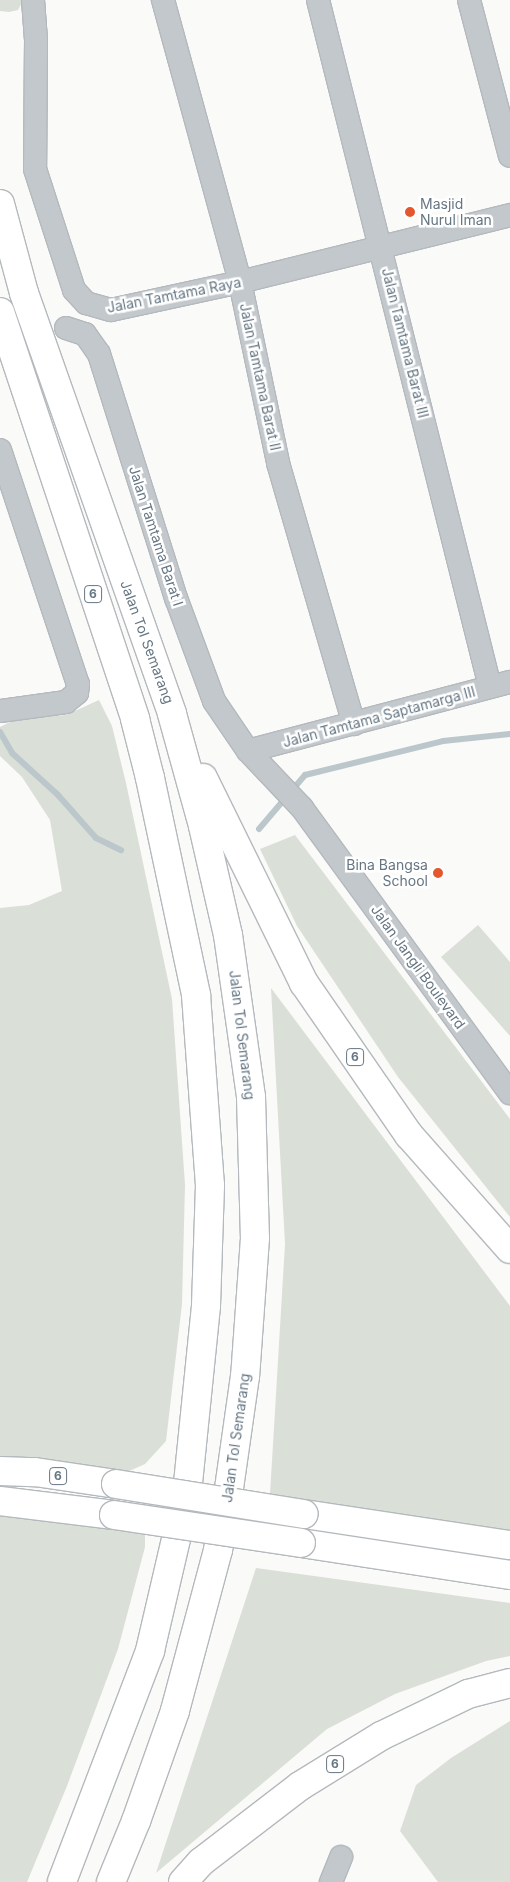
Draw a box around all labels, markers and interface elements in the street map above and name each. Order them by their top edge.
place label: Masjid Nurul Iman [420,196,492,228]
marker: Masjid Nurul Iman [404,206,416,218]
street label: Jalan Tamtama Barat III [378,266,432,420]
street label: Jalan Tamtama Raya [106,274,242,316]
street label: Jalan Tamtama Barat II [236,302,284,452]
street label: Jalan Tamtama Barat I [125,464,187,608]
street label: Jalan Tol Semarang [117,578,177,706]
road number: 6 [83,584,103,604]
street label: Jalan Tamtama Saptamarga III [281,683,477,751]
place label: Bina Bangsa School [346,857,428,890]
marker: Bina Bangsa School [432,867,444,879]
street label: Jalan Jangli Boulevard [367,902,469,1032]
street label: Jalan Tol Semarang [226,969,258,1101]
road number: 6 [345,1048,365,1066]
street label: Jalan Tol Semarang [219,1372,253,1504]
road number: 6 [48,1466,68,1485]
road number: 6 [325,1755,345,1774]

